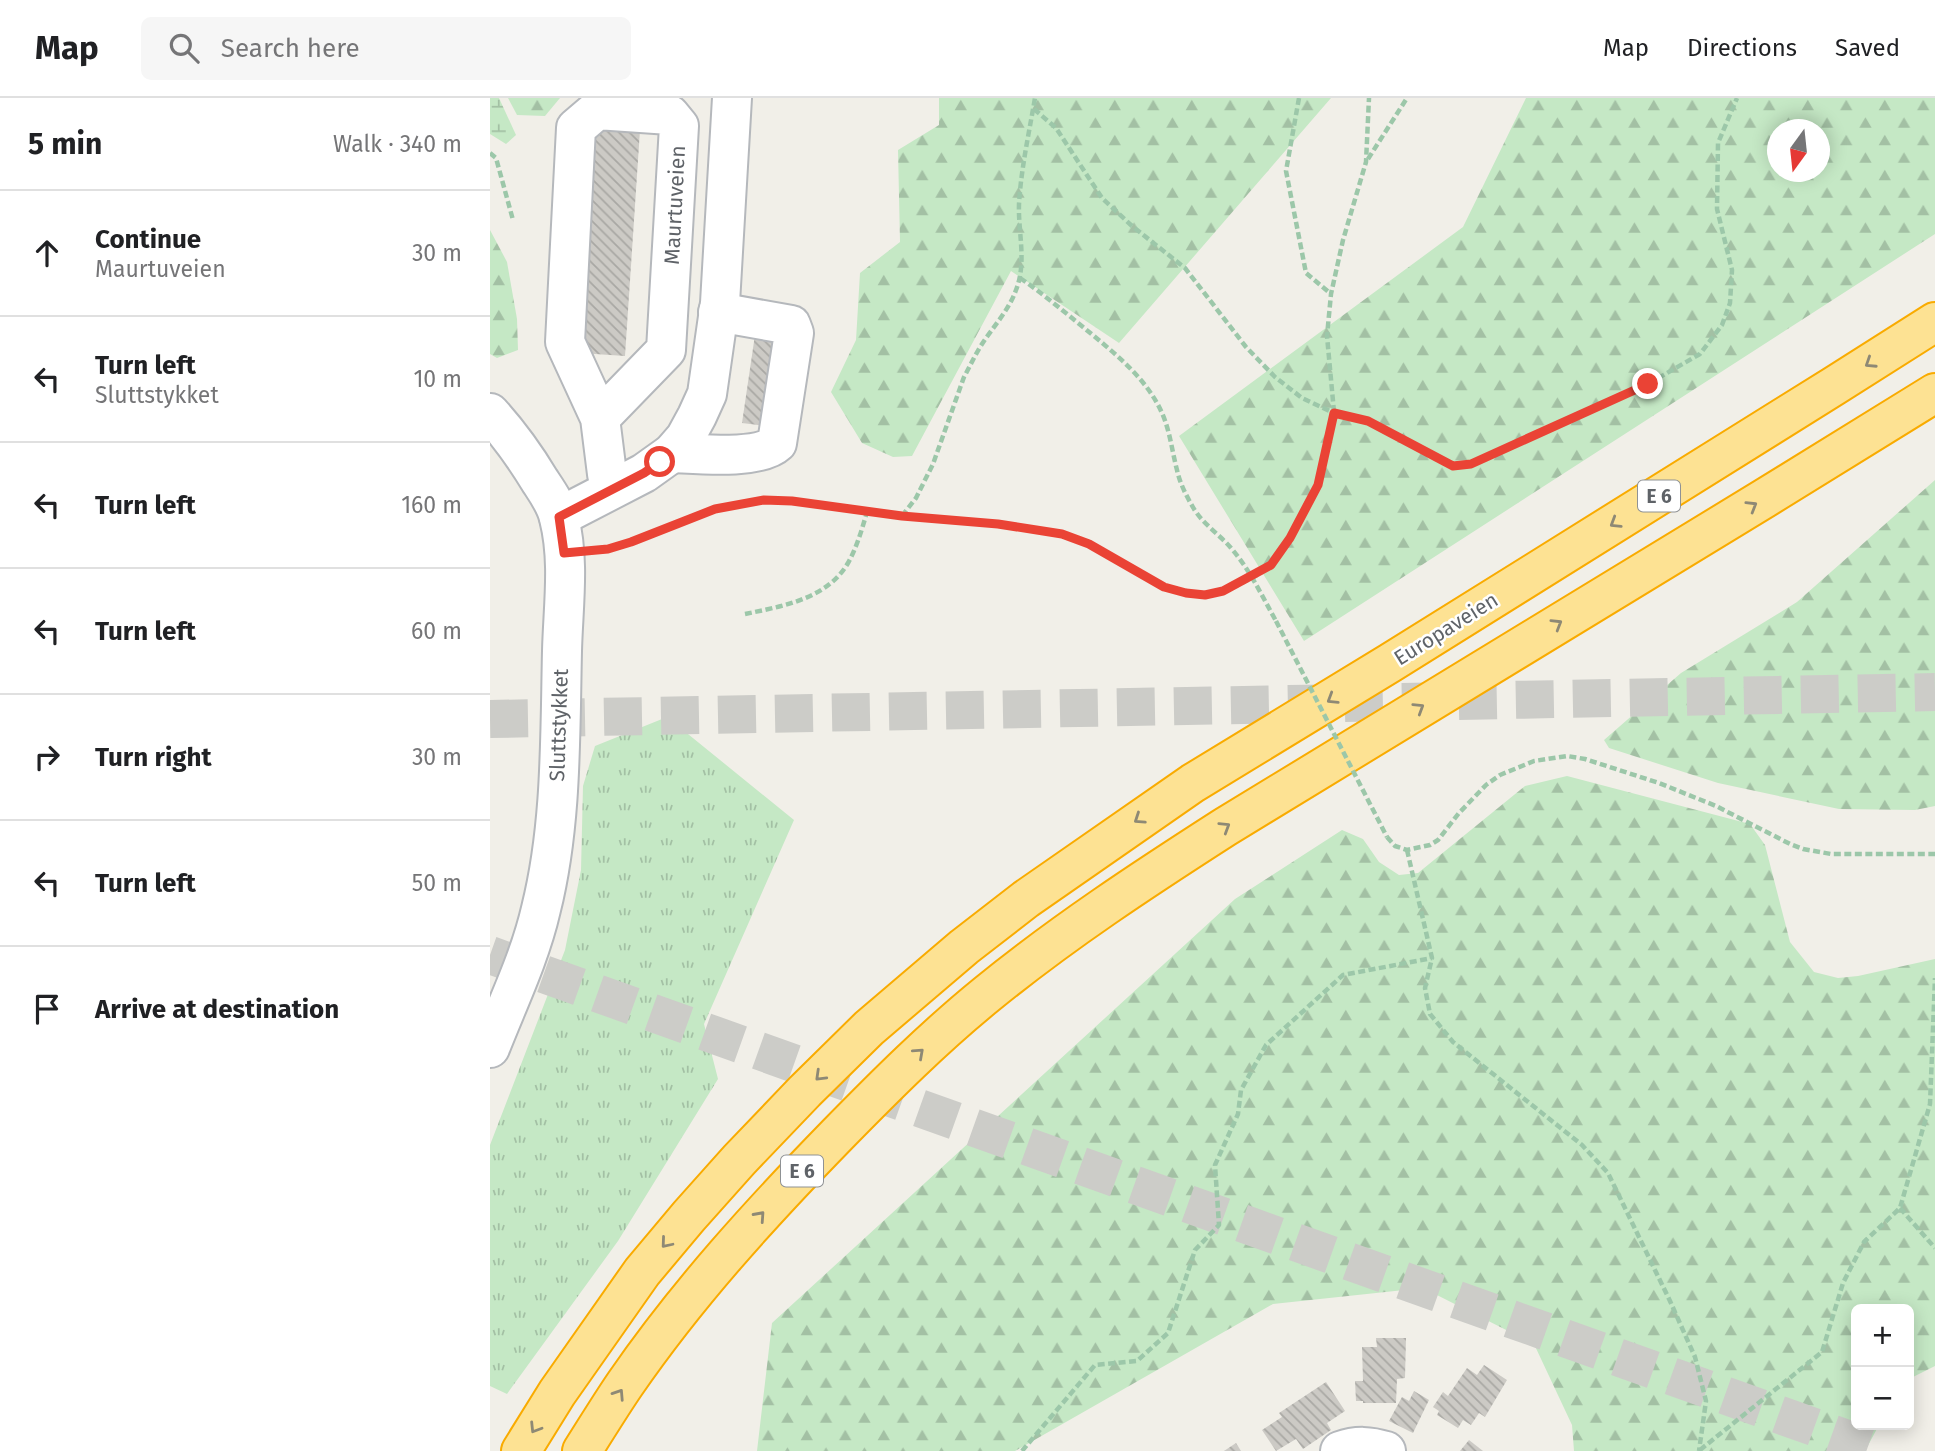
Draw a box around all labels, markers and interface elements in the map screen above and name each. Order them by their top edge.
search box [141,17,631,80]
text: Map [35,28,99,68]
icon: search [165,29,203,67]
text: Search here [221,33,360,64]
text: Map [1603,34,1649,62]
text: Directions [1687,34,1797,62]
text: Saved [1835,34,1900,62]
north arrow [1767,119,1830,182]
text: 5 min [28,126,102,162]
text: Walk · 340 m [333,130,462,158]
street label: Maurtuveien [659,145,691,265]
text: Continue [95,224,201,255]
icon: ahead [28,234,66,272]
text: 30 m [412,239,462,267]
text: Maurtuveien [95,255,226,283]
text: Turn left [95,350,196,381]
one-way arrow [1865,355,1878,368]
icon: left [28,360,66,398]
text: 10 m [413,365,462,393]
route end [1632,368,1663,399]
text: Sluttstykket [95,381,219,409]
route start [644,446,675,477]
road number: E 6 [1638,480,1680,512]
icon: left [28,486,66,524]
text: Turn left [95,490,196,521]
text: 160 m [401,491,462,519]
one-way arrow [1744,502,1757,515]
one-way arrow [1610,515,1623,528]
street label: Europaveien [1389,587,1503,671]
icon: left [28,612,66,650]
text: Turn left [95,616,196,647]
text: 60 m [411,617,462,645]
one-way arrow [1550,620,1563,633]
street label: Sluttstykket [544,668,574,782]
one-way arrow [1327,690,1340,703]
one-way arrow [1412,704,1425,717]
icon: right [28,738,66,776]
text: Turn right [95,742,212,773]
text: 30 m [412,743,462,771]
one-way arrow [1134,811,1147,823]
one-way arrow [1217,823,1230,836]
icon: left [28,864,66,902]
text: Turn left [95,868,196,899]
text: 50 m [412,869,462,897]
icon: arrive [28,990,66,1028]
text: Arrive at destination [95,994,339,1025]
one-way arrow [911,1049,924,1061]
one-way arrow [815,1067,828,1080]
road number: E 6 [781,1156,823,1186]
one-way arrow [752,1211,764,1224]
one-way arrow [662,1236,675,1248]
map controls [1851,1304,1914,1430]
button: + [1851,1304,1914,1367]
button: − [1851,1367,1914,1430]
one-way arrow [610,1388,623,1401]
one-way arrow [530,1421,543,1434]

